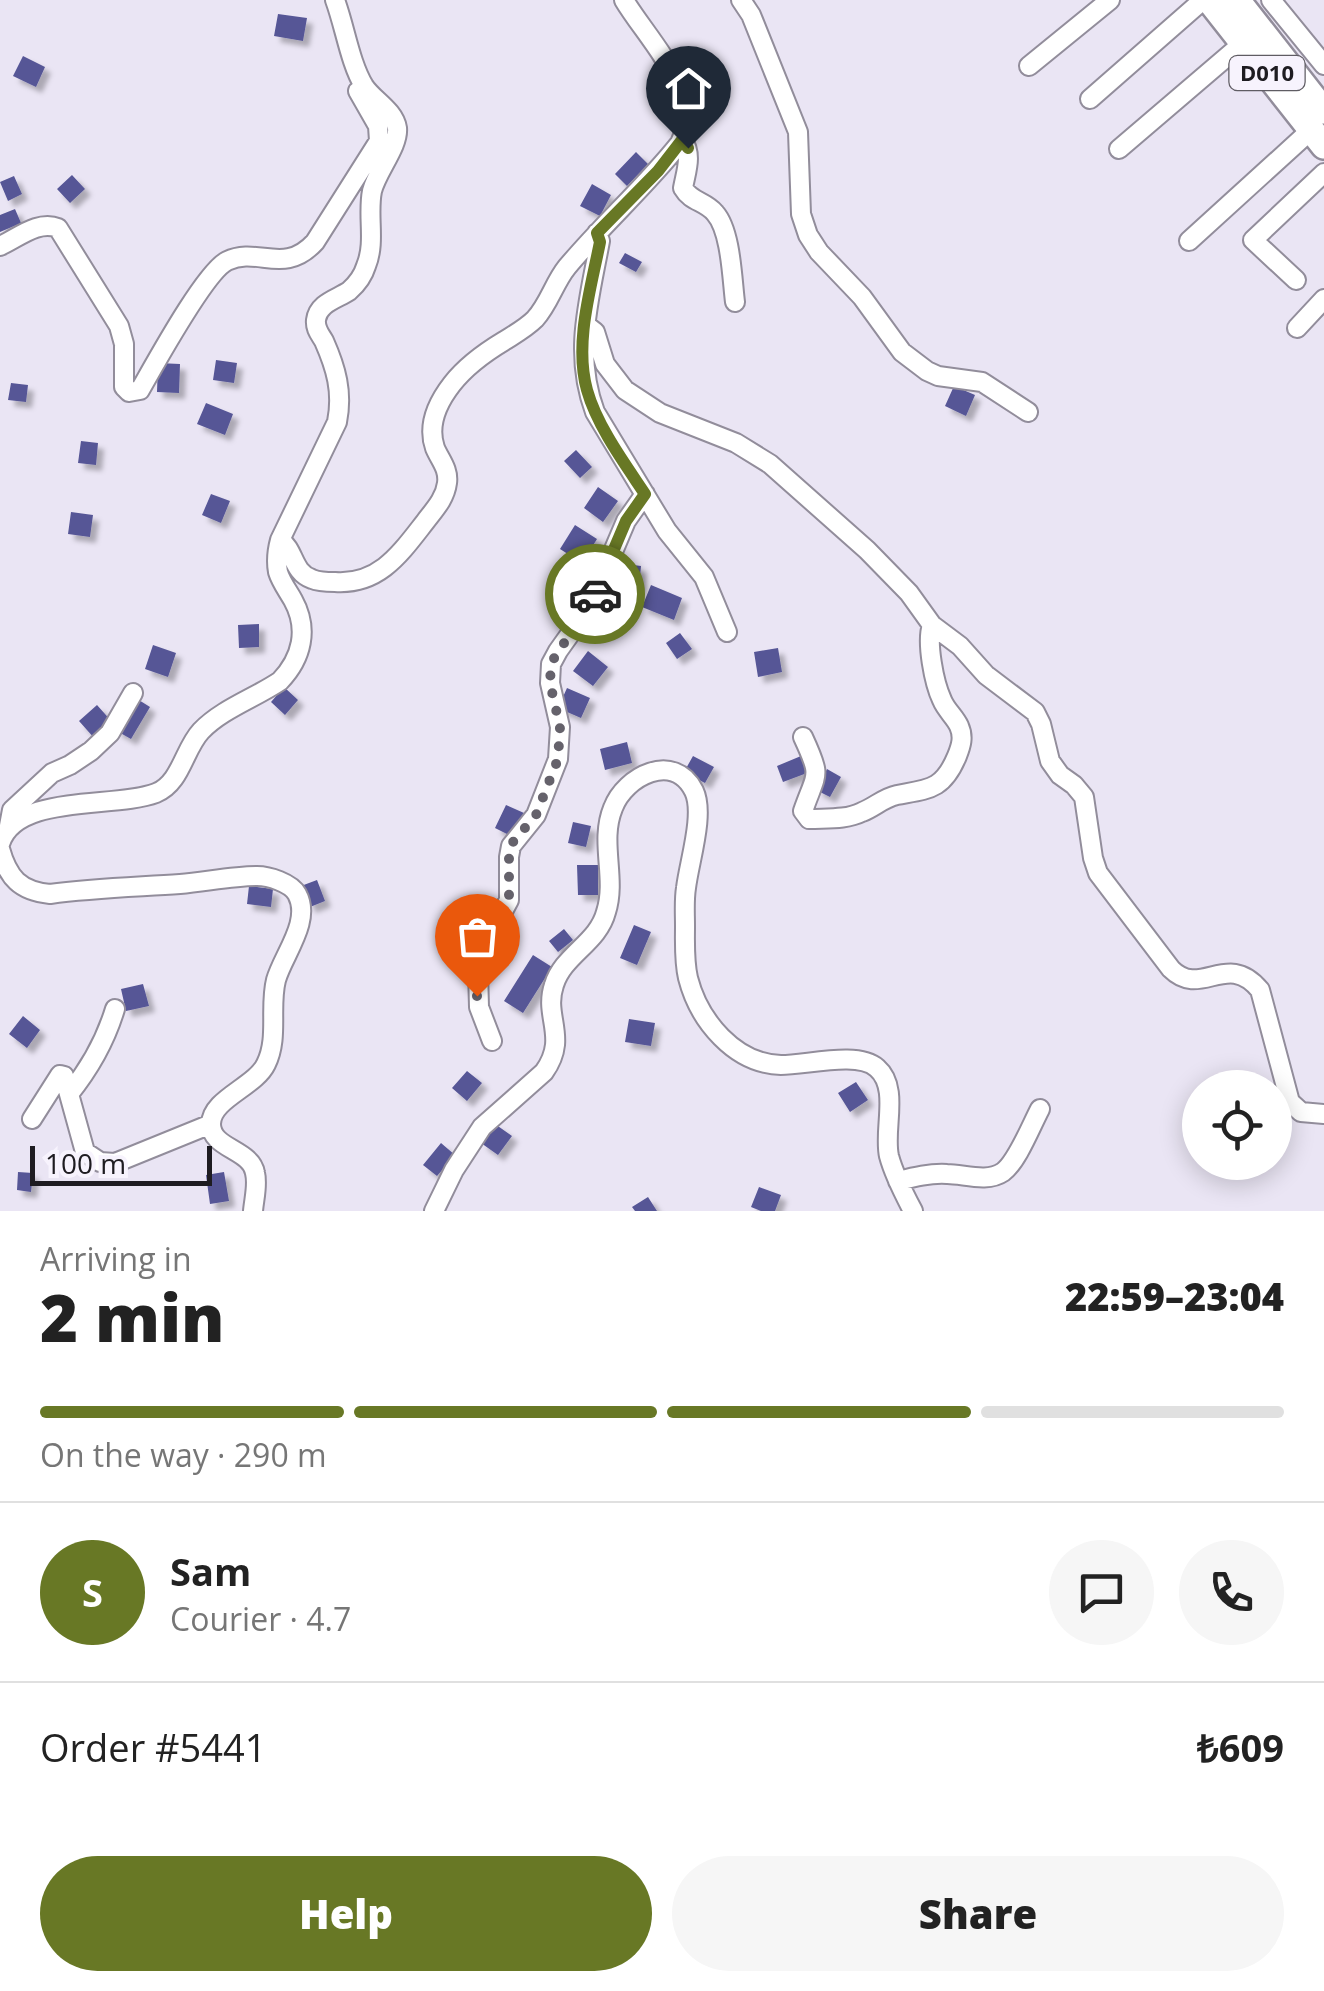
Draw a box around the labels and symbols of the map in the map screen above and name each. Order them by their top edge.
pin [646,46,731,149]
road number: D010 [1230,56,1304,90]
courier [545,544,645,644]
pin [435,894,520,997]
scale bar [30,1141,212,1186]

